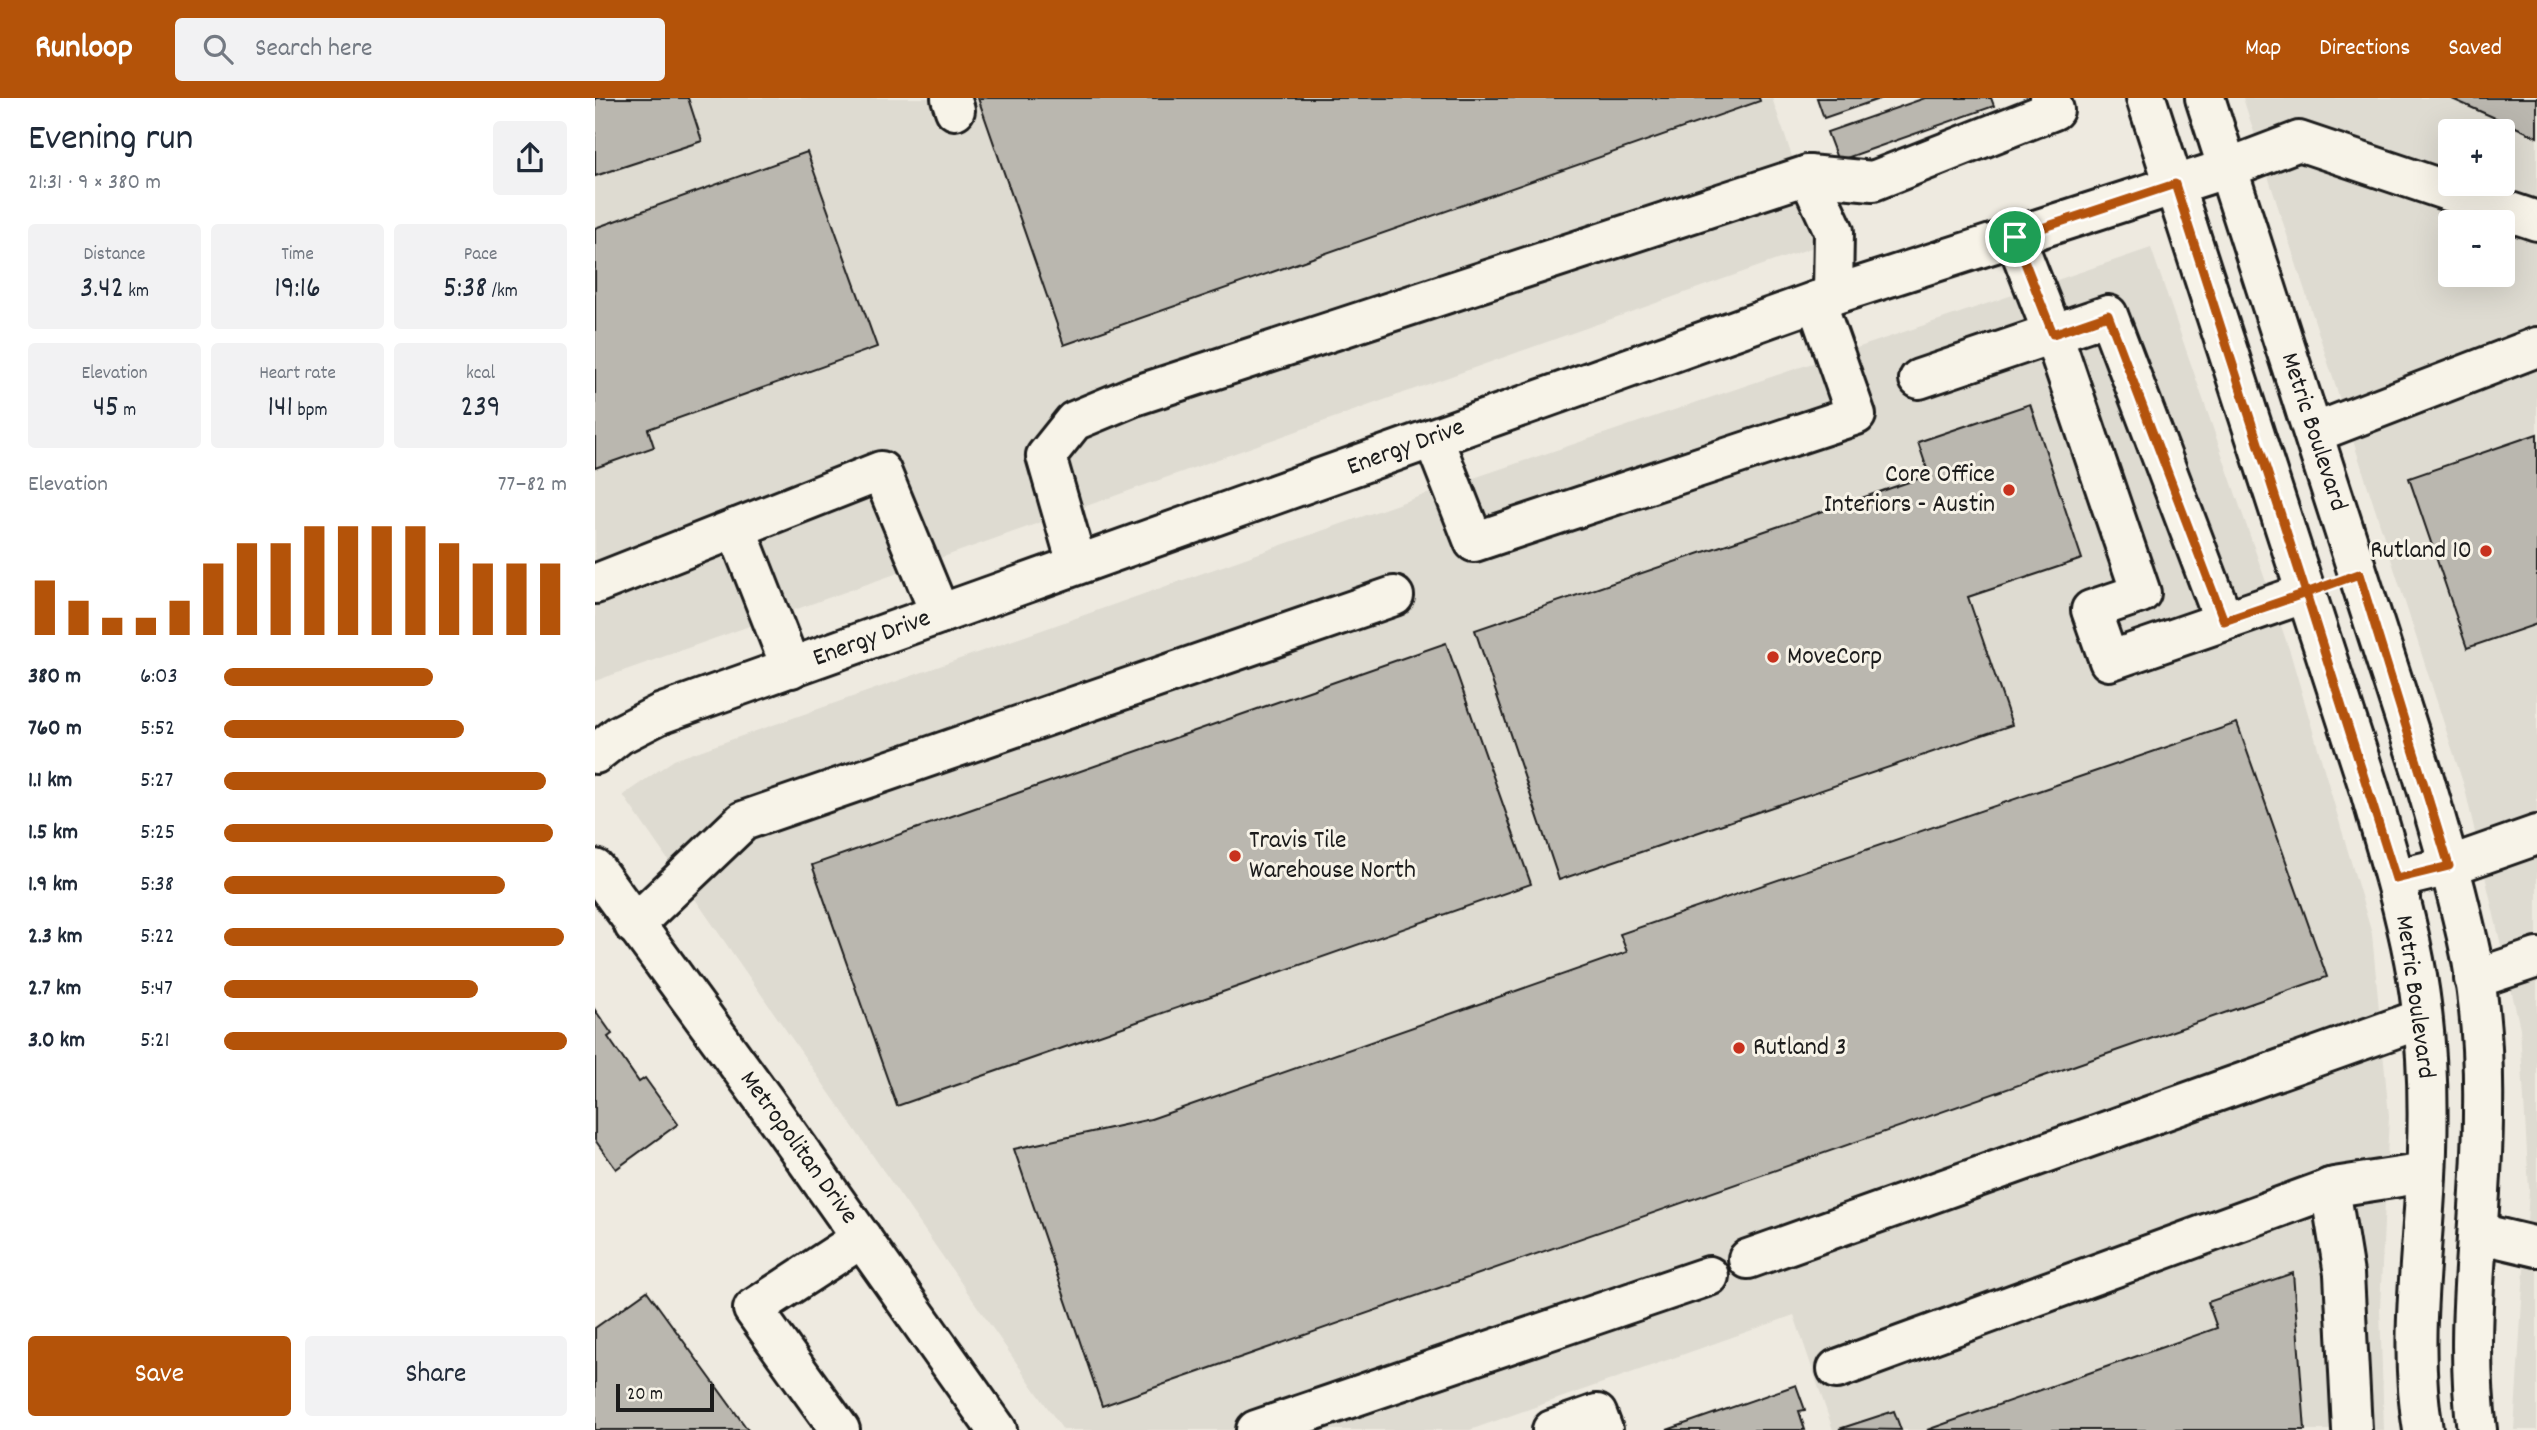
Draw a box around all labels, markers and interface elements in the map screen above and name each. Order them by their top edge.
search box [175,18,665,81]
text: Runloop [35,26,133,73]
icon: search [199,30,237,68]
text: Search here [255,31,372,68]
text: Map [2245,32,2281,66]
text: Directions [2319,32,2410,66]
text: Saved [2448,32,2502,66]
text: Evening run [28,113,193,168]
map controls [2438,119,2515,287]
button: + [2438,119,2515,196]
button: share [493,121,567,195]
text: 21:31 · 9 × 380 m [28,167,161,200]
pin [1985,207,2045,267]
button: − [2438,210,2515,287]
icon: arrive [1996,218,2034,256]
text: Distance [84,242,145,269]
text: Time [281,242,314,269]
text: Pace [464,242,497,269]
text: 3.42 [80,269,124,312]
text: 19:16 [274,269,321,312]
text: 5:38 [443,269,487,312]
text: km [124,279,149,306]
text: /km [487,279,518,306]
street label: Metric Boulevard [2270,348,2356,516]
text: Elevation [81,361,148,388]
text: Heart rate [259,361,336,388]
text: kcal [466,361,495,388]
text: 45 [93,388,119,431]
text: 141 [268,388,293,431]
text: 239 [460,388,501,431]
text: m [119,398,136,425]
text: bpm [293,398,327,425]
street label: Energy Drive [1342,410,1470,486]
place label: Core Office Interiors - Austin [1824,457,1995,524]
text: Elevation [28,469,108,502]
text: 77–82 m [498,469,567,502]
marker: Core Office Interiors - Austin [2001,482,2017,498]
place label: Rutland 10 [2370,533,2472,570]
marker: Rutland 10 [2478,543,2494,559]
street label: Energy Drive [808,601,936,677]
place label: MoveCorp [1787,639,1882,676]
marker: MoveCorp [1765,649,1781,665]
text: 380 m [28,661,81,694]
text: 6:03 [140,661,178,694]
text: 760 m [28,713,82,746]
text: 5:52 [140,713,175,746]
text: 1.1 km [28,765,72,798]
text: 5:27 [140,765,173,798]
text: 1.5 km [28,817,78,850]
text: 5:25 [140,817,175,850]
place label: Travis Tile Warehouse North [1249,823,1416,890]
marker: Travis Tile Warehouse North [1227,848,1243,864]
text: 1.9 km [28,869,78,902]
text: 5:38 [140,869,174,902]
street label: Metric Boulevard [2384,913,2444,1081]
text: 2.3 km [28,921,83,954]
text: 5:22 [140,921,175,954]
text: 2.7 km [28,973,81,1006]
text: 5:47 [140,973,173,1006]
text: 3.0 km [28,1025,85,1058]
text: 5:21 [140,1025,170,1058]
place label: Rutland 3 [1753,1030,1847,1067]
marker: Rutland 3 [1731,1040,1747,1056]
street label: Metropolitan Drive [730,1064,866,1232]
button: Save [28,1336,291,1416]
button: Share [305,1336,567,1416]
scale bar [616,1381,714,1413]
text: 20 m [627,1382,663,1409]

